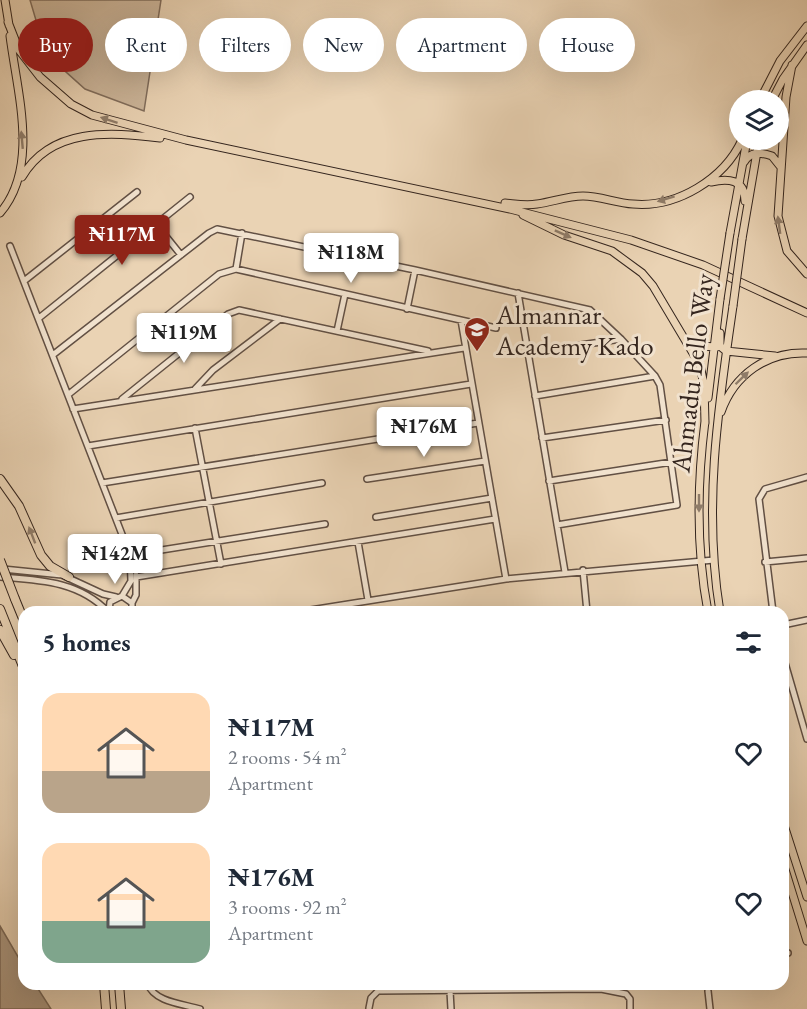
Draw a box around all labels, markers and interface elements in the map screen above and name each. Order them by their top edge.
chip: Buy [18,18,93,72]
chip: Rent [105,18,187,72]
chip: Filters [199,18,291,72]
chip: New [303,18,384,72]
chip: Apartment [396,18,527,72]
chip: House [539,18,635,72]
map controls [729,90,789,150]
button: layers [729,90,789,150]
one-way arrow [100,115,118,125]
one-way arrow [18,130,27,149]
one-way arrow [657,195,675,204]
pin: ₦117M [80,215,164,266]
one-way arrow [775,215,784,234]
text: ₦117M [89,221,155,247]
one-way arrow [554,230,572,239]
pin: ₦118M [309,233,393,284]
text: ₦118M [318,239,384,265]
street label: Ahmadu Bello Way [662,271,722,475]
place label: Almannar Academy Kado [495,297,654,363]
pin: ₦119M [142,313,226,364]
school or university icon: Almannar Academy Kado [462,315,492,353]
text: ₦119M [151,319,217,345]
one-way arrow [735,371,750,385]
pin: ₦176M [382,407,466,458]
text: ₦176M [391,413,457,439]
one-way arrow [694,494,704,513]
one-way arrow [26,526,36,544]
pin: ₦142M [73,534,157,585]
text: ₦142M [82,540,148,566]
text: 5 homes [42,625,131,659]
icon: filters [732,626,765,659]
text: ₦117M [228,710,315,744]
icon: home [90,717,162,789]
icon: heart [732,737,765,770]
text: 2 rooms · 54 m² [228,744,347,770]
text: Apartment [228,770,313,796]
text: ₦176M [228,860,315,894]
icon: home [90,867,162,939]
icon: heart [732,887,765,920]
text: 3 rooms · 92 m² [228,894,347,920]
text: Apartment [228,920,313,946]

